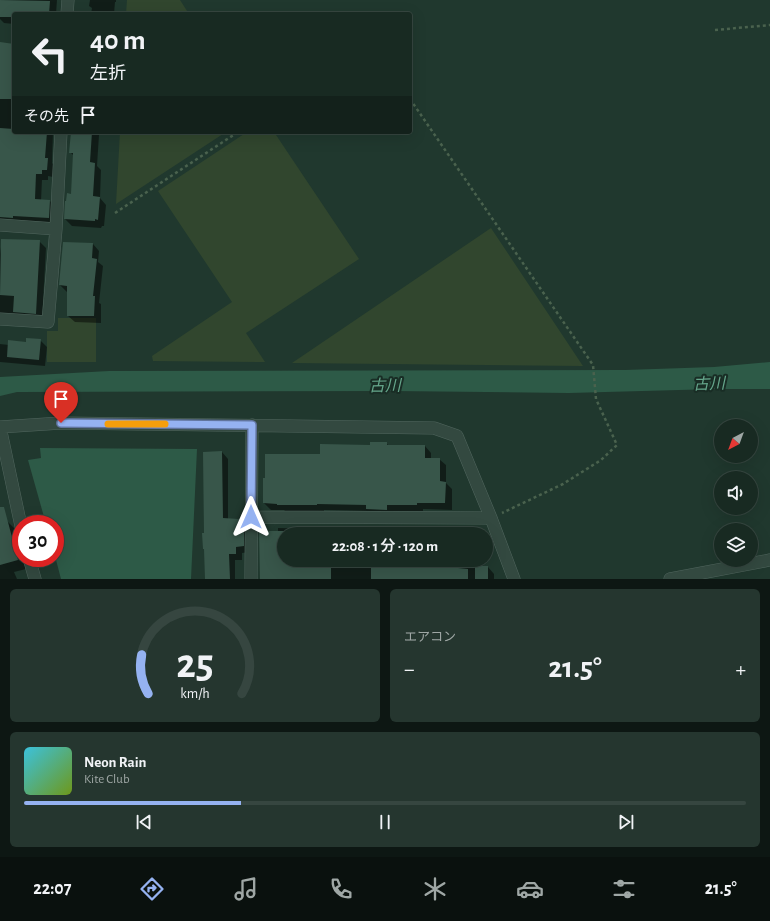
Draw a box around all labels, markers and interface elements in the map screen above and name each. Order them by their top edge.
text: 40 m [90,27,146,55]
icon: left [24,28,76,80]
text: 左折 [90,65,126,83]
icon: arrive [77,104,99,126]
text: その先 [24,109,69,124]
water label: 古川 [693,374,727,393]
water label: 古川 [369,377,403,394]
pin [44,382,78,423]
icon: arrive [50,388,72,410]
north arrow [714,419,758,463]
map controls [714,419,758,567]
button: sound [714,471,758,515]
position arrow [230,496,272,538]
speed limit sign: 30 [12,515,64,567]
button: layers [714,523,758,567]
text: 22:08 · 1 分 · 120 m [332,539,438,554]
text: エアコン [404,631,456,644]
text: 25 [176,643,214,684]
text: 21.5° [548,653,602,683]
text: − [404,658,415,680]
text: + [735,658,746,680]
text: km/h [180,686,210,700]
text: Neon Rain [84,755,146,770]
text: Kite Club [84,773,130,786]
icon: previous [133,811,155,833]
icon: pause [374,811,396,833]
icon: next [615,811,637,833]
icon: directions [138,875,166,903]
icon: music [232,875,260,903]
icon: phone [327,875,355,903]
icon: climate [421,875,449,903]
icon: car [516,875,544,903]
icon: filters [610,875,638,903]
text: 22:07 [33,880,71,898]
text: 21.5° [705,880,737,898]

